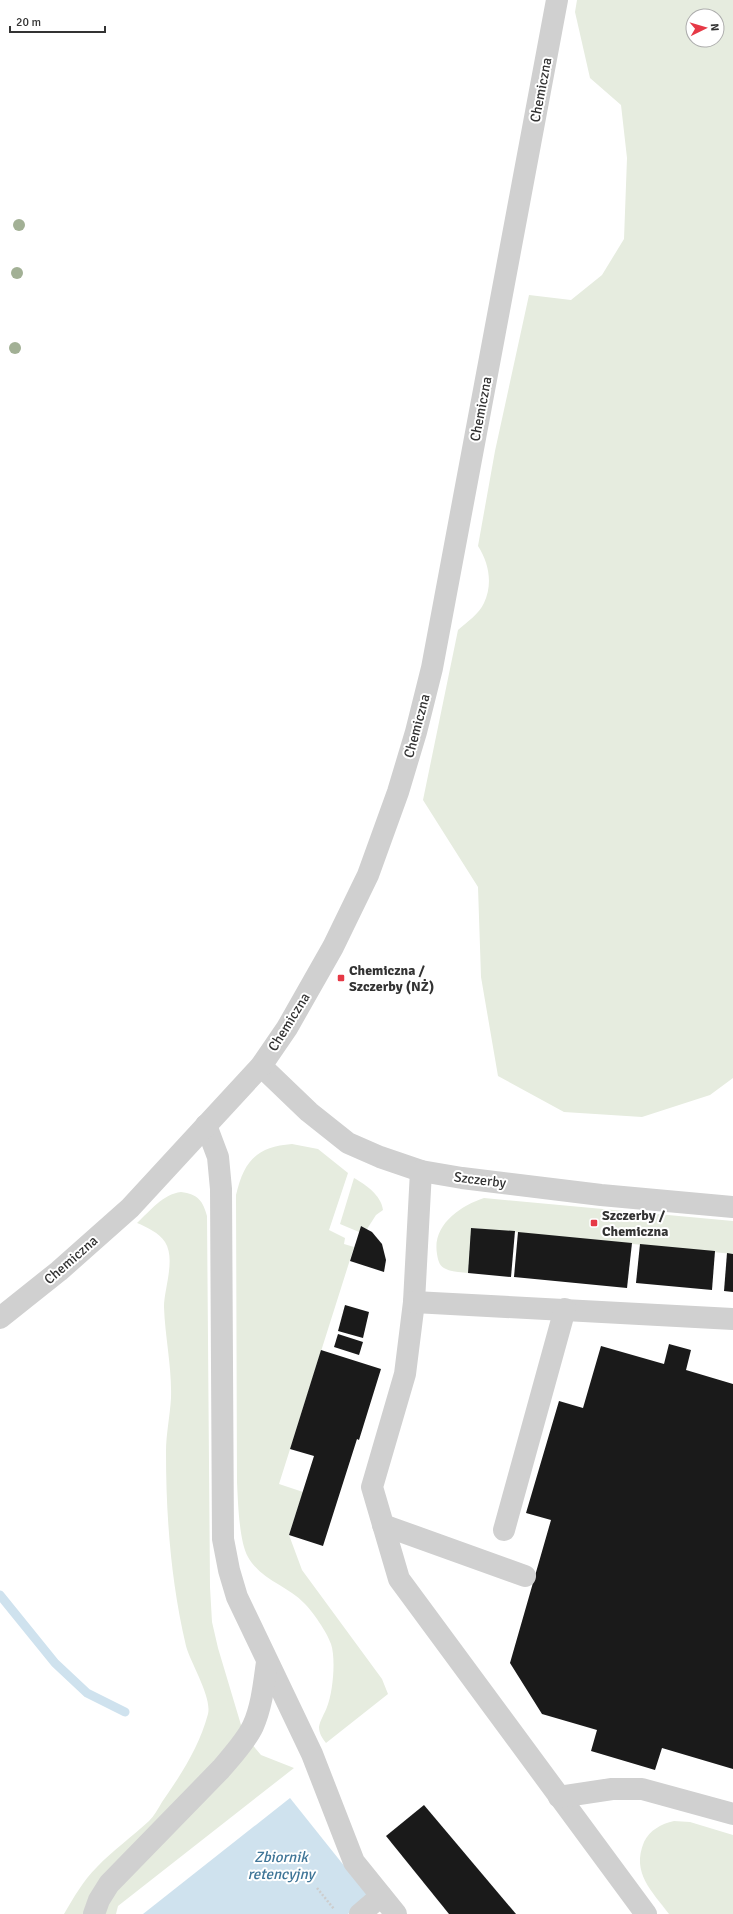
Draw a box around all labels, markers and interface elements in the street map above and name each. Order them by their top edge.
scale bar [10,8,105,34]
north arrow [685,8,725,48]
text: 20 m [16,15,41,30]
text: N [708,23,721,32]
street label: Chemiczna [526,56,556,124]
street label: Chemiczna [466,375,496,443]
street label: Chemiczna [400,692,434,760]
place label: Chemiczna / Szczerby (NŻ) [349,962,434,995]
marker: Chemiczna / Szczerby (NŻ) [336,973,346,983]
street label: Chemiczna [264,990,314,1054]
street label: Szczerby [453,1168,508,1192]
place label: Szczerby / Chemiczna [602,1207,668,1240]
marker: Szczerby / Chemiczna [589,1218,599,1228]
street label: Chemiczna [41,1232,101,1288]
water label: Zbiornik retencyjny [248,1848,316,1883]

